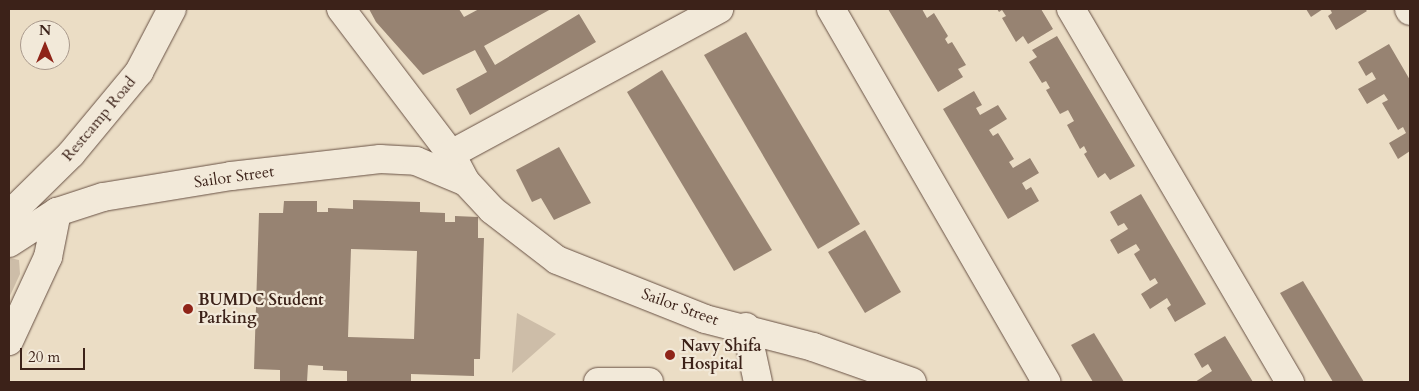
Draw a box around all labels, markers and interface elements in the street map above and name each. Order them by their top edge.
north arrow [20,20,70,70]
text: N [39,21,51,40]
street label: Restcamp Road [58,73,140,165]
street label: Sailor Street [193,162,275,192]
street label: Sailor Street [639,284,721,330]
place label: BUMDC Student Parking [198,290,324,328]
marker: BUMDC Student Parking [182,303,194,315]
place label: Navy Shifa Hospital [681,336,761,374]
scale bar [22,338,88,370]
text: 20 m [28,347,60,367]
marker: Navy Shifa Hospital [663,348,677,362]

